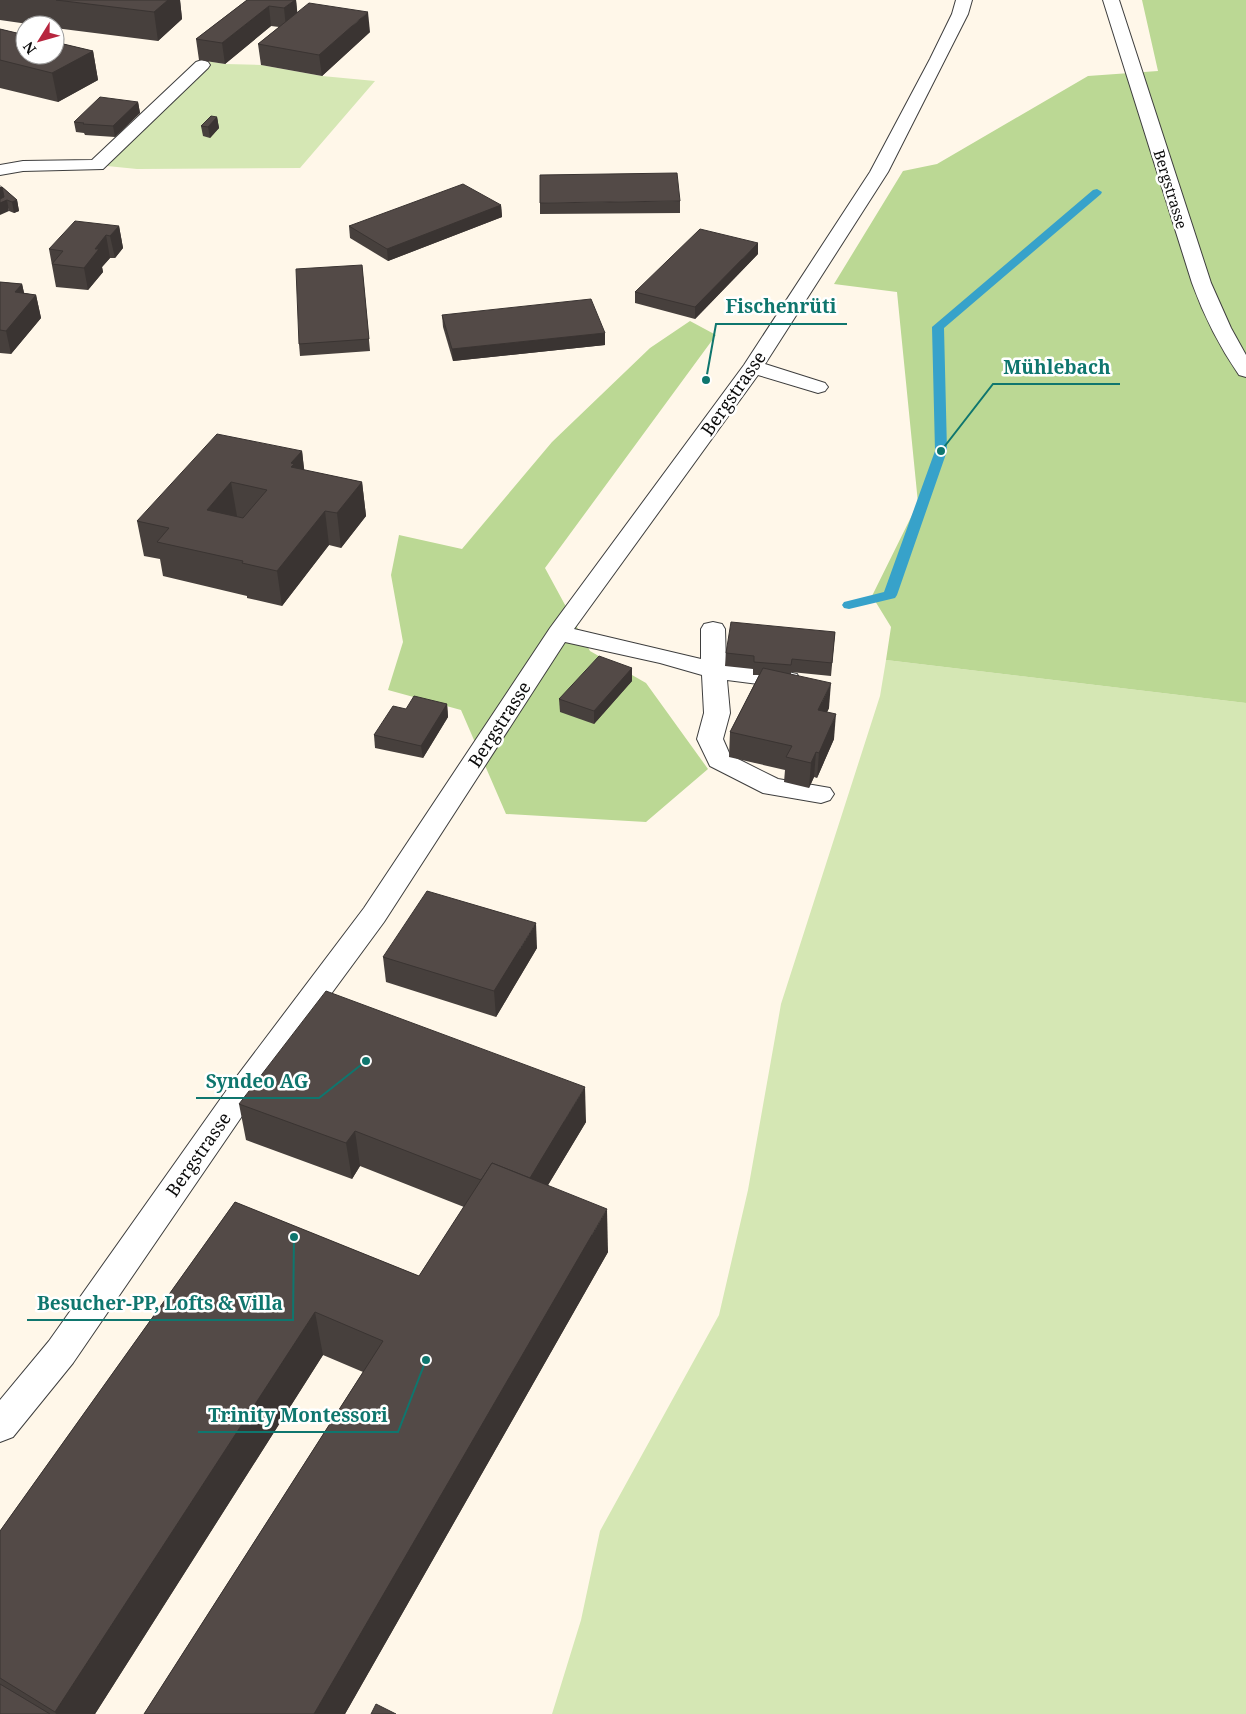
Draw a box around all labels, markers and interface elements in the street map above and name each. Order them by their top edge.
north arrow [15,15,65,65]
text: N [18,38,40,58]
street label: Bergstrasse [1149,147,1193,231]
callout: Fischenrüti [716,290,847,324]
text: Fischenrüti [726,293,837,319]
street label: Bergstrasse [695,346,771,440]
callout: Mühlebach [993,350,1120,384]
text: Mühlebach [1003,354,1111,380]
street label: Bergstrasse [462,676,536,772]
callout: Syndeo AG [196,1064,319,1098]
text: Syndeo AG [206,1068,308,1094]
street label: Bergstrasse [160,1107,236,1201]
callout: Besucher-PP, Lofts & Villa [27,1286,293,1320]
text: Besucher-PP, Lofts & Villa [37,1290,283,1316]
callout: Trinity Montessori [198,1398,398,1432]
text: Trinity Montessori [208,1402,388,1428]

